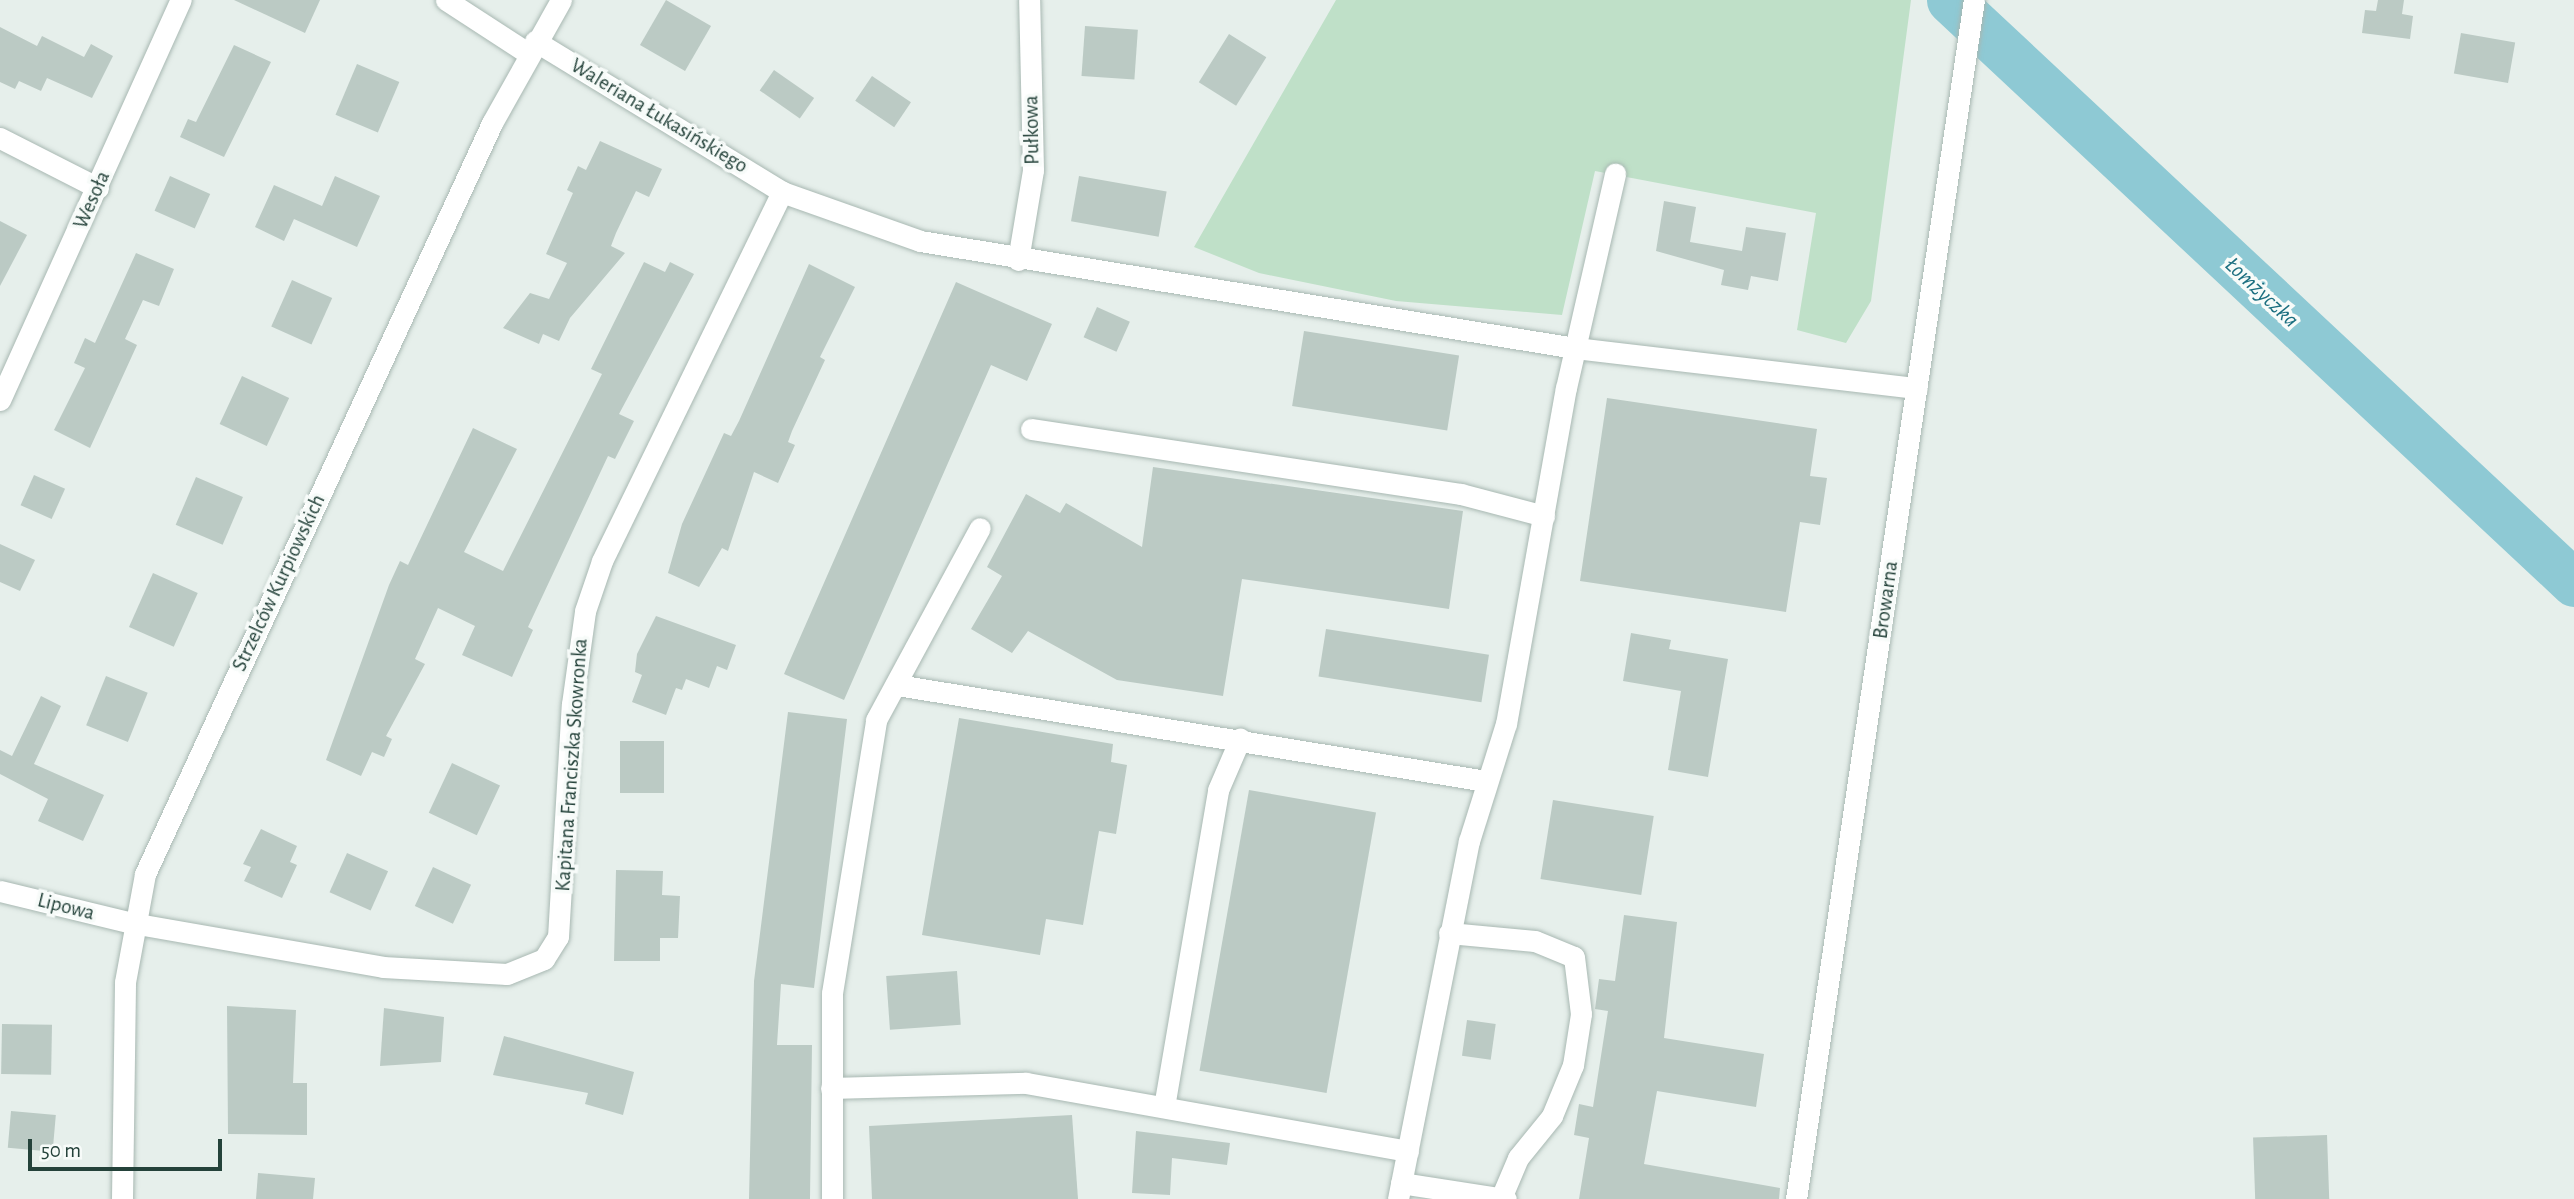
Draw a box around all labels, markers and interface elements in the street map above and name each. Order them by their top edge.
street label: Waleriana Łukasińskiego [566,53,752,179]
street label: Pułkowa [1019,95,1045,165]
street label: Wesoła [68,167,116,233]
water label: Łomżyczka [2218,252,2304,334]
street label: Strzelców Kurpiowskich [227,491,331,675]
street label: Browarna [1868,559,1904,641]
street label: Kapitana Franciszka Skowronka [551,638,593,892]
street label: Lipowa [35,888,97,926]
scale bar [32,1126,226,1170]
text: 50 m [41,1140,81,1161]

